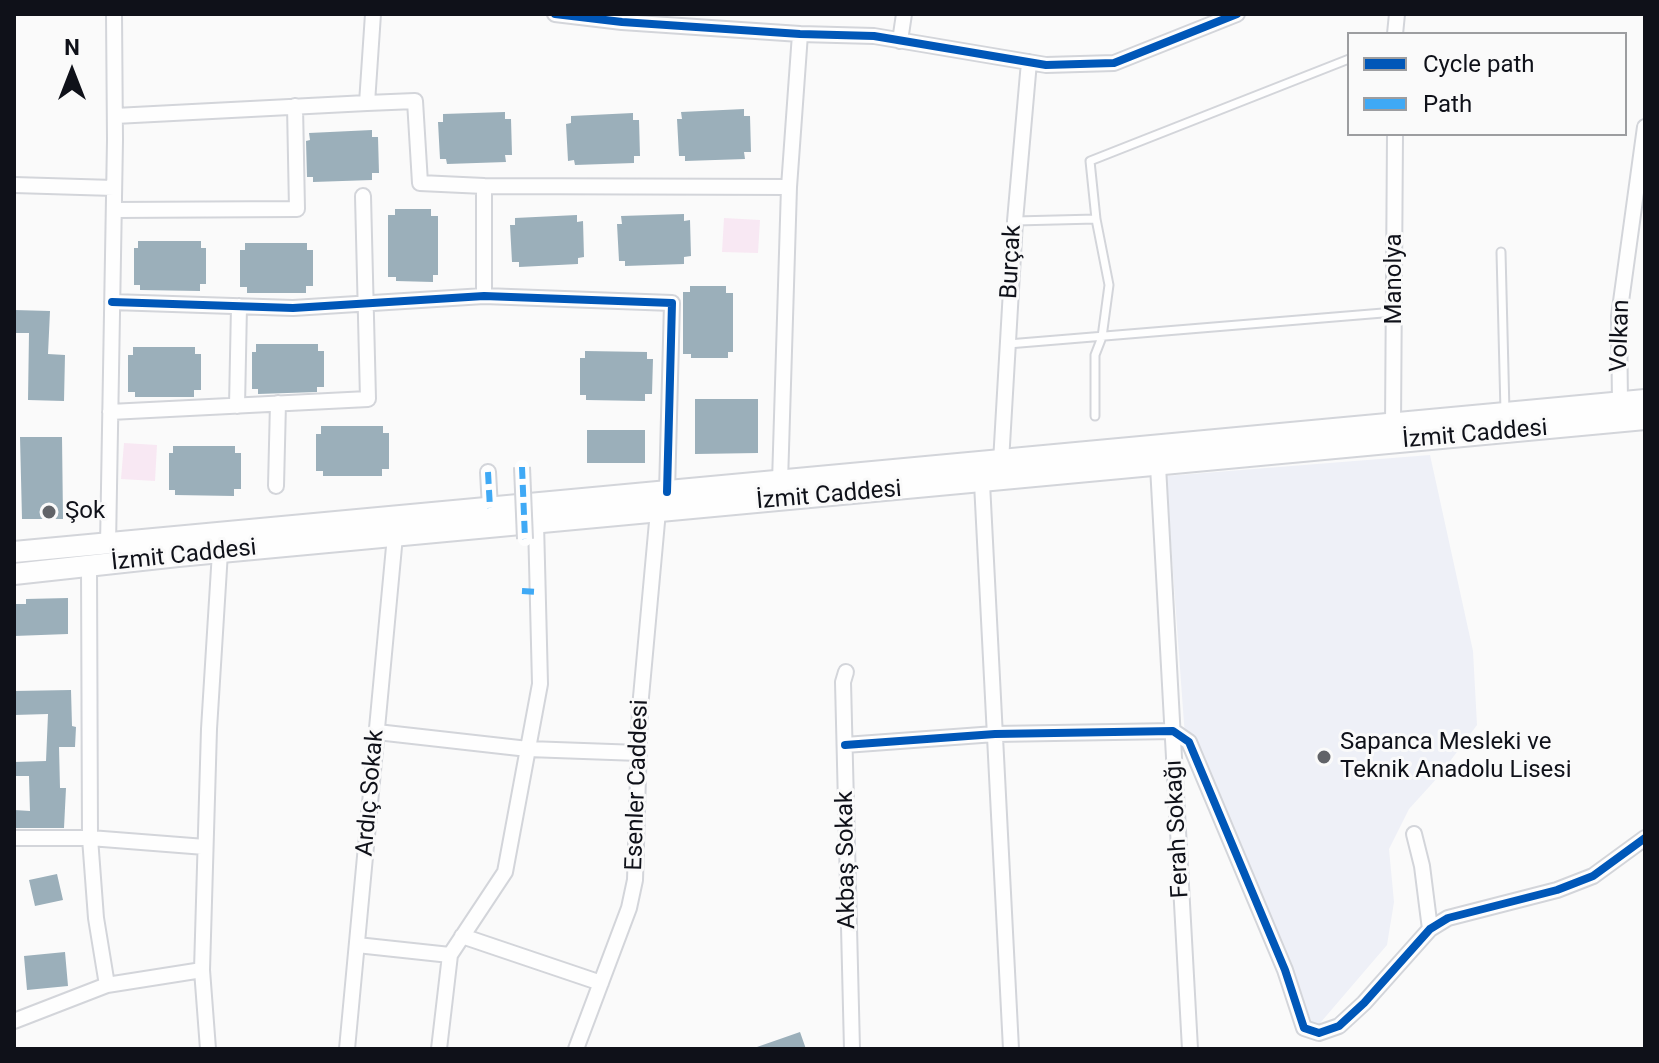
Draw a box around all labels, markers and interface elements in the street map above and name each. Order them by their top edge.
north arrow [32,32,112,112]
legend [1347,32,1627,136]
text: N [64,35,80,60]
text: Cycle path [1423,50,1535,78]
text: Path [1423,90,1472,118]
street label: Burçak [996,224,1028,300]
street label: Manolya [1381,233,1409,325]
street label: Volkan [1605,299,1637,373]
street label: İzmit Caddesi [1401,414,1549,456]
street label: İzmit Caddesi [755,475,903,517]
place label: Şok [65,498,105,526]
marker: Şok [40,503,58,521]
street label: İzmit Caddesi [110,534,258,578]
street label: Esenler Caddesi [621,699,655,871]
street label: Ardıç Sokak [351,729,391,857]
place label: Sapanca Mesleki ve Teknik Anadolu Lisesi [1340,729,1572,785]
marker: Sapanca Mesleki ve Teknik Anadolu Lisesi [1315,748,1333,766]
street label: Ferah Sokağı [1160,759,1196,899]
street label: Akbaş Sokak [831,791,863,929]

